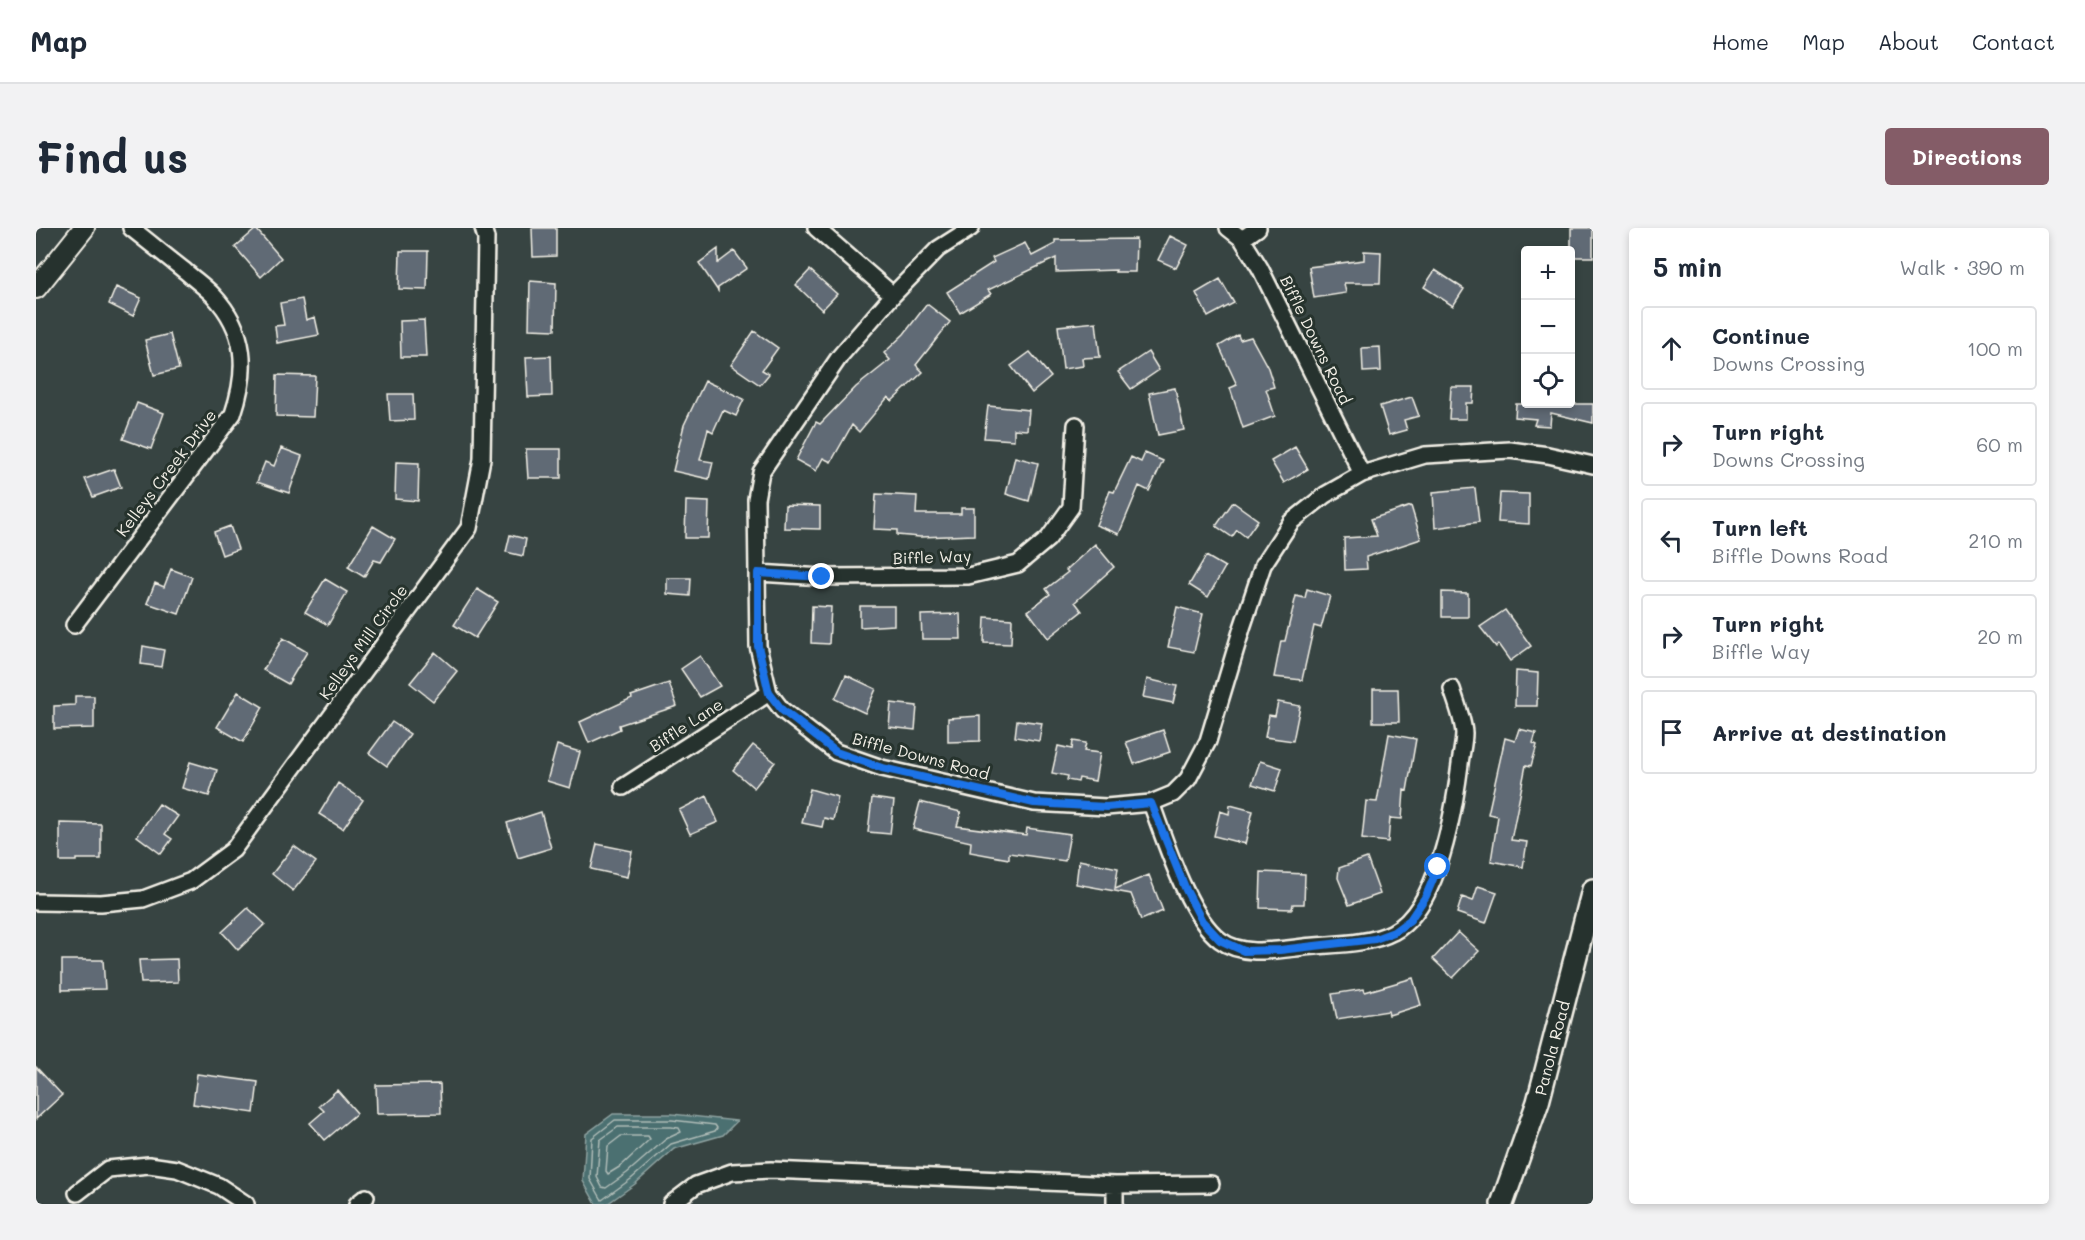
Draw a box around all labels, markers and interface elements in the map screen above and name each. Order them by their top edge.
text: Map [30,23,87,59]
text: Home [1712,28,1769,55]
text: Map [1802,28,1845,55]
text: About [1878,28,1939,55]
text: Contact [1972,28,2055,55]
button: Directions [1885,128,2049,185]
text: Find us [36,129,188,184]
map controls [1521,246,1575,408]
button: + [1521,246,1575,300]
text: 5 min [1653,250,1722,284]
text: Walk · 390 m [1900,254,2025,280]
street label: Biffle Downs Road [1276,272,1357,408]
button: − [1521,300,1575,354]
text: Continue [1712,321,1810,350]
icon: ahead [1655,332,1688,365]
text: 100 m [1967,335,2023,361]
text: Downs Crossing [1712,350,1865,376]
button: locate [1521,354,1575,408]
street label: Kelleys Creek Drive [111,405,220,541]
text: Turn right [1712,417,1824,446]
icon: right [1655,428,1688,461]
text: 60 m [1976,431,2023,457]
text: Downs Crossing [1712,446,1865,472]
text: Turn left [1712,513,1808,542]
icon: left [1655,524,1688,557]
text: 210 m [1968,527,2023,553]
text: Biffle Downs Road [1712,542,1888,568]
street label: Biffle Way [892,545,972,568]
route end [808,563,834,589]
street label: Kelleys Mill Circle [314,580,411,703]
text: Turn right [1712,609,1824,638]
icon: right [1655,620,1688,653]
text: 20 m [1977,623,2023,649]
text: Biffle Way [1712,638,1810,664]
street label: Biffle Lane [645,693,726,756]
icon: arrive [1655,716,1688,749]
text: Arrive at destination [1712,718,1947,747]
street label: Biffle Downs Road [850,727,992,784]
route start [1424,853,1450,879]
street label: Panola Road [1529,998,1574,1097]

